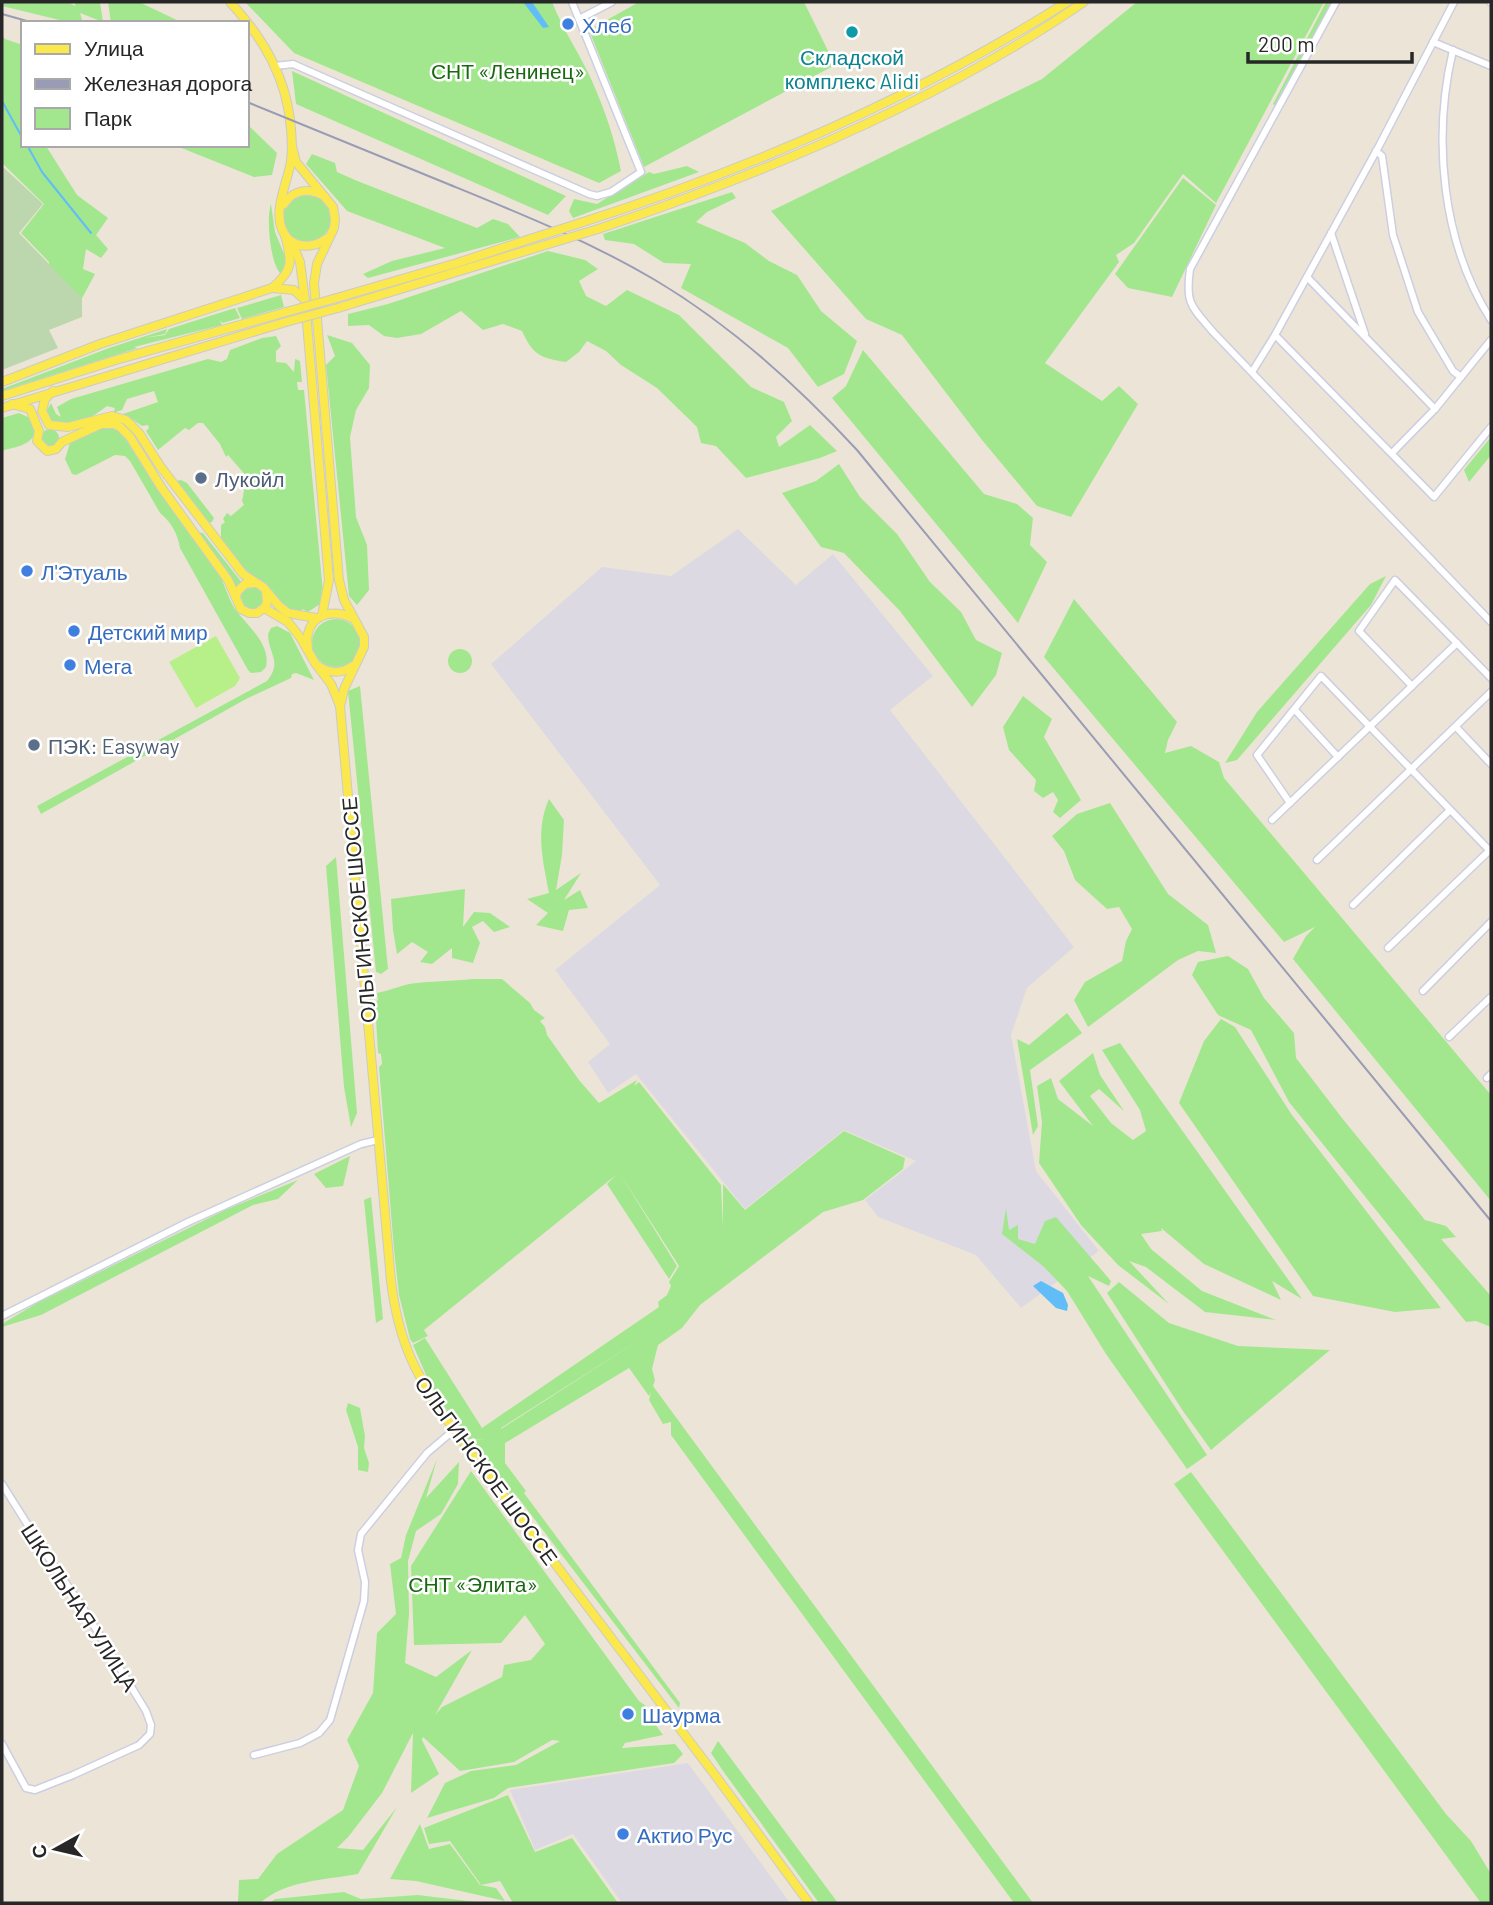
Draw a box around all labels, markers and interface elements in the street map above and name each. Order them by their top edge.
place label: Хлеб [582,12,632,37]
marker: Хлеб [560,16,576,32]
legend [21,21,248,147]
scale bar [1248,21,1412,65]
marker: Складской комплекс Alidi [844,24,860,40]
text: 200 m [1258,31,1315,56]
text: Улица [84,35,144,60]
place label: Складской комплекс Alidi [785,44,919,93]
park label: СНТ «Ленинец» [431,58,585,83]
text: Железная дорога [84,70,253,95]
text: Парк [84,105,132,130]
place label: Лукойл [215,466,285,491]
marker: Лукойл [193,470,209,486]
place label: Л'Этуаль [41,559,128,584]
marker: Л'Этуаль [19,563,35,579]
place label: Детский мир [88,619,208,644]
marker: Детский мир [66,623,82,639]
place label: Мега [84,653,133,678]
marker: Мега [62,657,78,673]
place label: ПЭК: Easyway [48,733,180,758]
marker: ПЭК: Easyway [26,737,42,753]
street label: ОЛЬГИНСКОЕ ШОССЕ [336,796,380,1024]
street label: ОЛЬГИНСКОЕ ШОССЕ [410,1371,564,1569]
street label: ШКОЛЬНАЯ УЛИЦА [17,1519,143,1695]
park label: СНТ «Элита» [408,1571,538,1596]
place label: Шаурма [642,1702,721,1727]
marker: Шаурма [620,1706,636,1722]
north arrow [21,1814,91,1884]
place label: Актио Рус [637,1822,732,1847]
marker: Актио Рус [615,1826,631,1842]
text: С [26,1843,51,1860]

